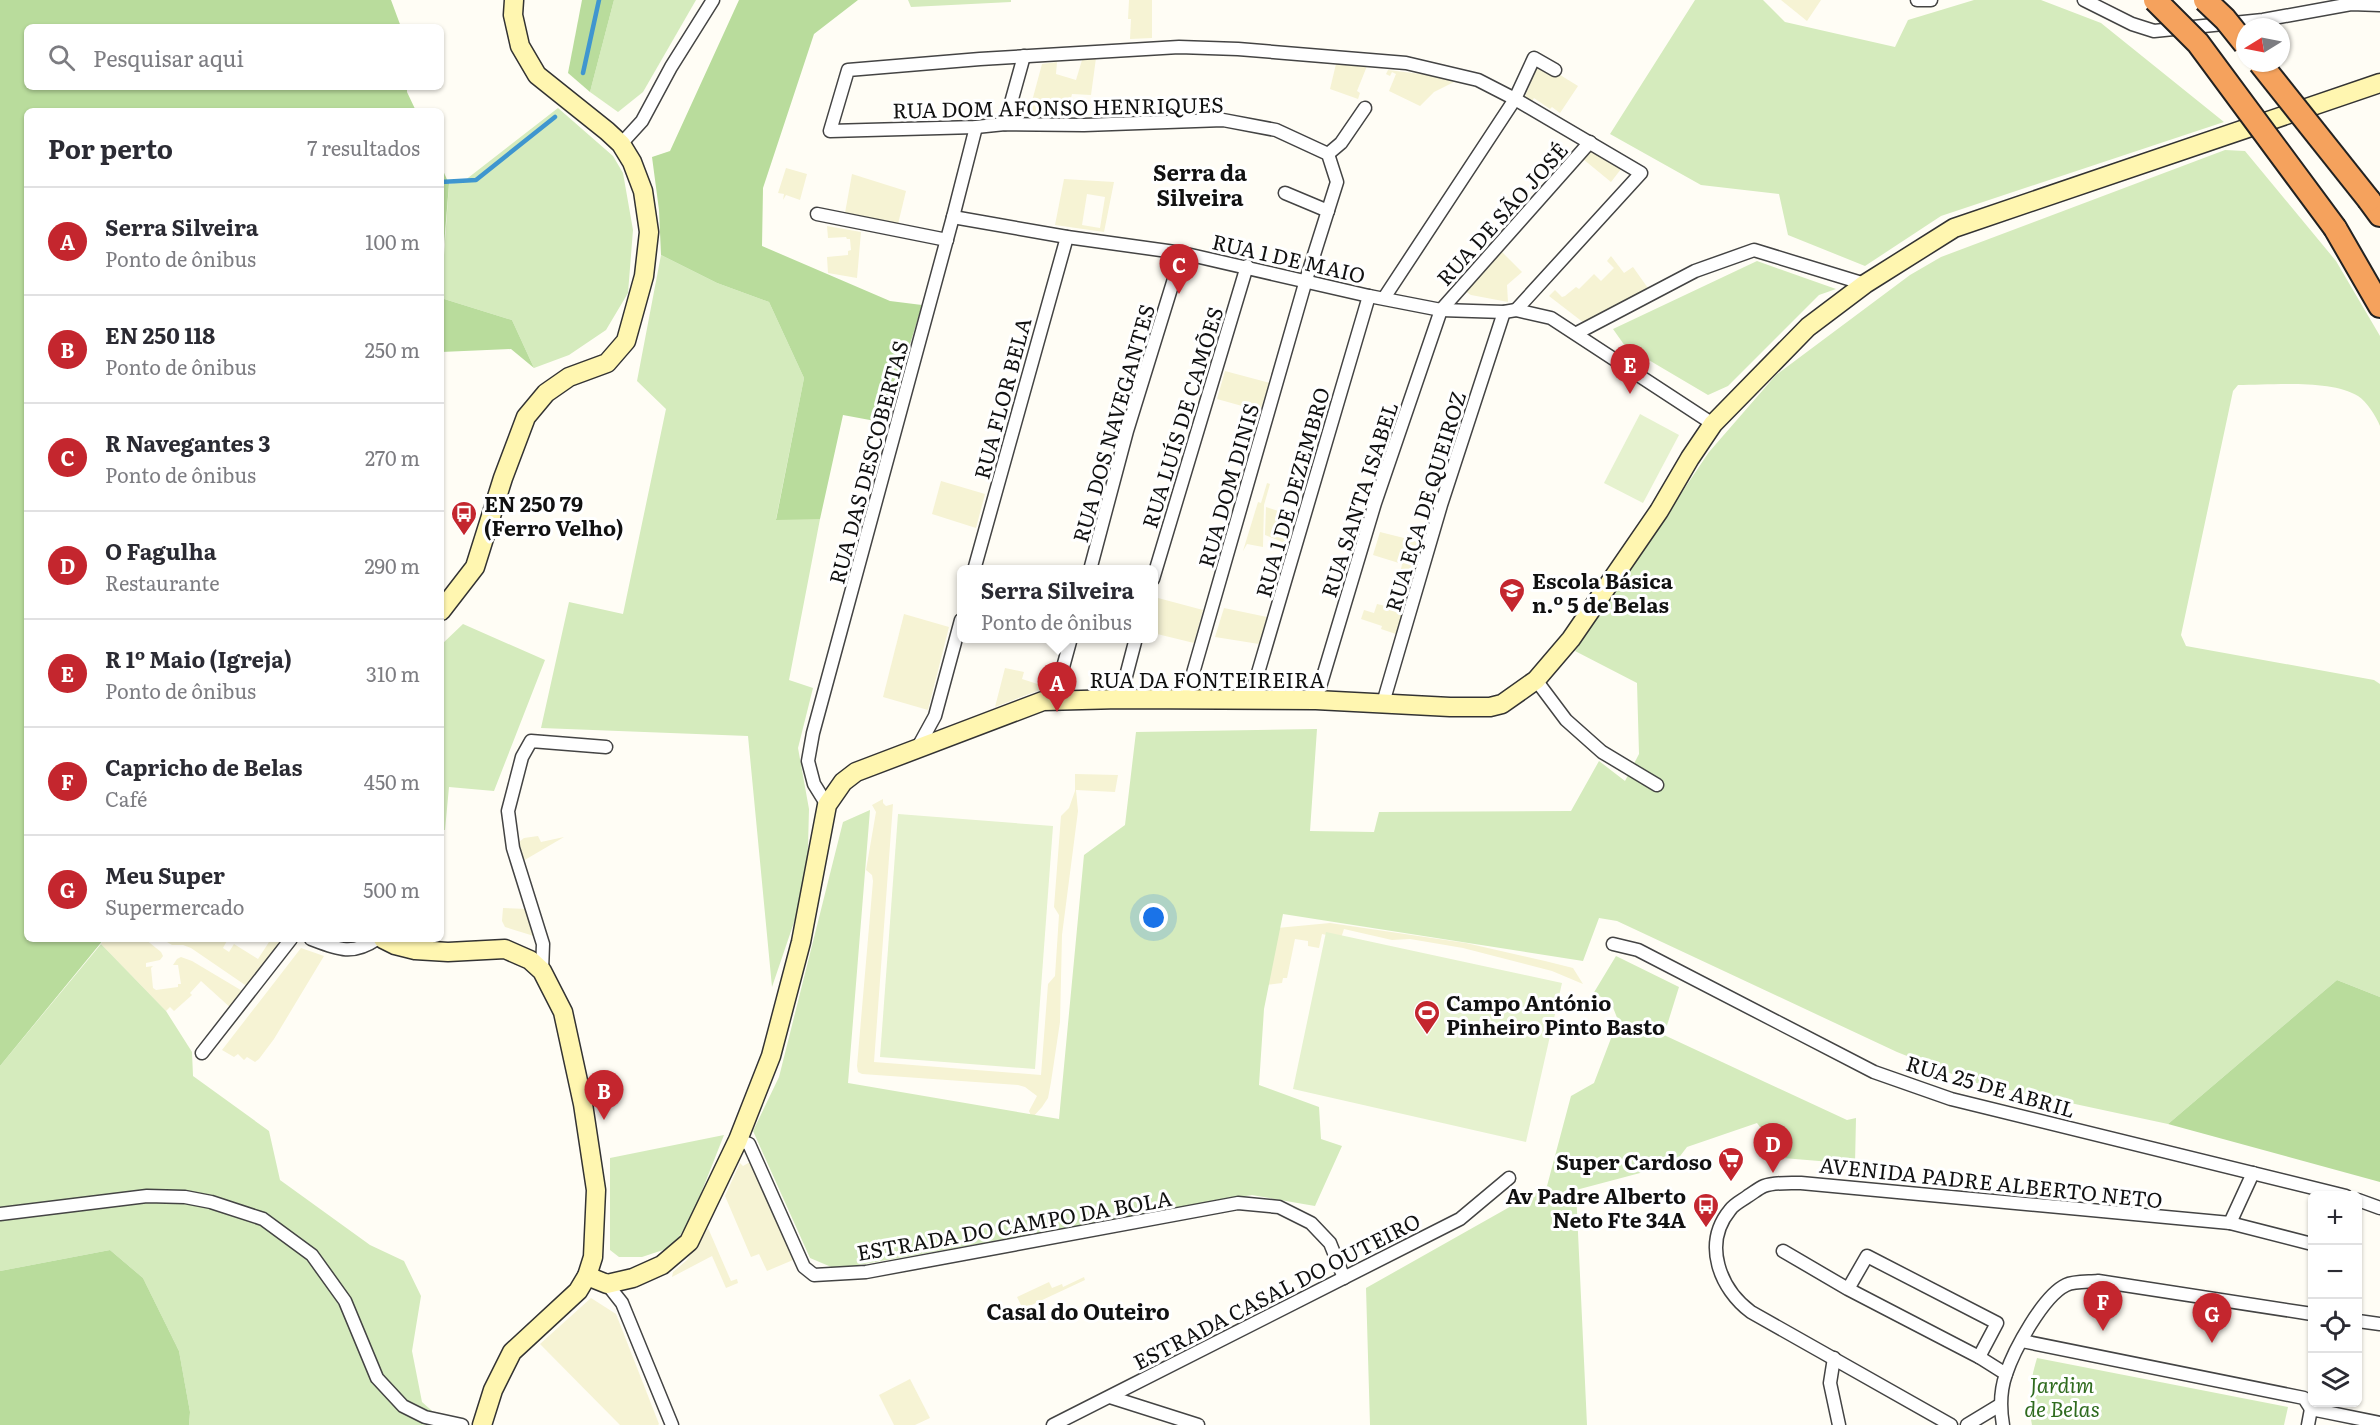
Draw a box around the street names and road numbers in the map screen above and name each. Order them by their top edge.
street label: RUA DOM AFONSO HENRIQUES [892,88,1224,124]
street label: RUA DE SÃO JOSÉ [1428,134,1574,292]
street label: RUA 1 DE MAIO [1209,224,1369,290]
street label: RUA DOS NAVEGANTES [1063,300,1161,546]
street label: RUA LUÍS DE CAMÕES [1133,303,1229,531]
street label: RUA FLOR BELA [964,313,1038,482]
street label: RUA DAS DESCOBERTAS [820,337,914,587]
street label: RUA 1 DE DEZEMBRO [1246,383,1336,601]
street label: RUA EÇA DE QUEIROZ [1376,387,1472,615]
street label: RUA SANTA ISABEL [1312,397,1404,601]
street label: RUA DOM DINIS [1189,399,1265,571]
street label: RUA DA FONTEIREIRA [1089,663,1325,694]
street label: RUA 25 DE ABRIL [1903,1046,2079,1124]
street label: AVENIDA PADRE ALBERTO NETO [1818,1148,2164,1214]
street label: ESTRADA DO CAMPO DA BOLA [854,1181,1175,1267]
street label: ESTRADA CASAL DO OUTEIRO [1127,1204,1425,1376]

